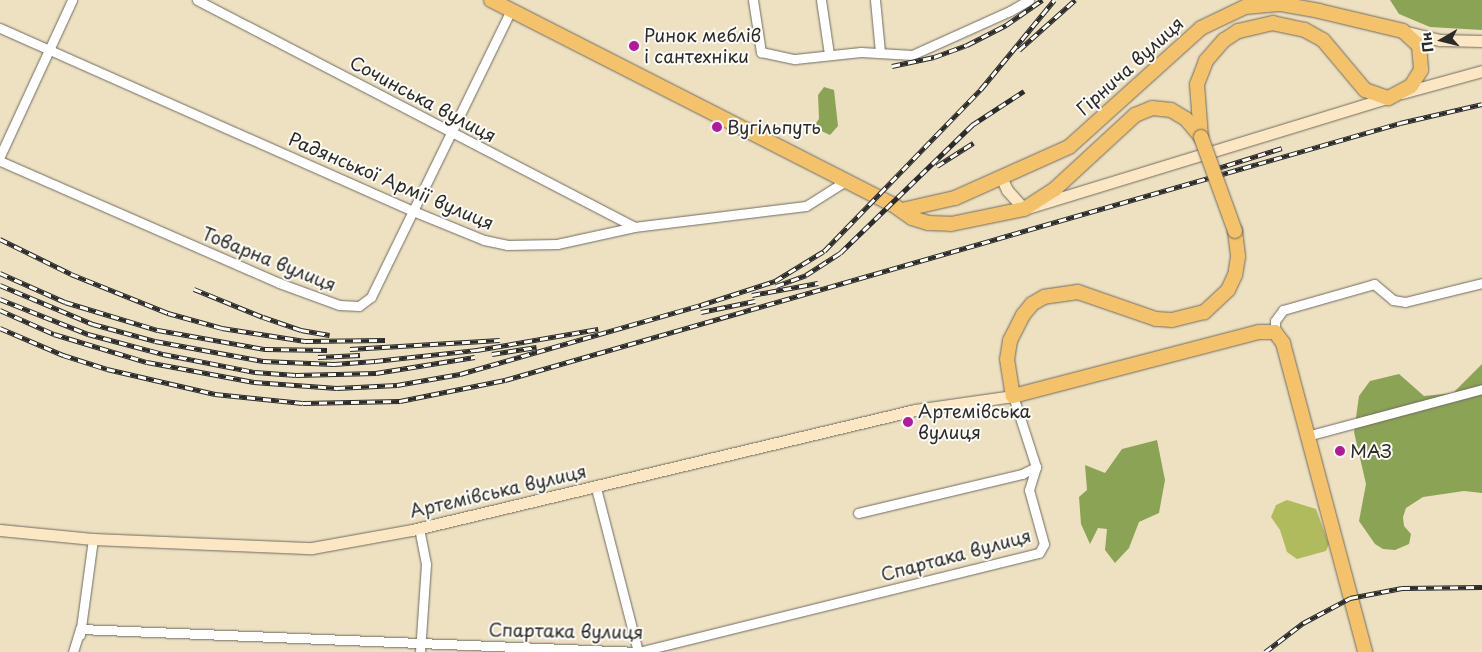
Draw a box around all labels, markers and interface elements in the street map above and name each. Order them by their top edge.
street label: Гірнича вулиця [1072,12,1188,120]
north arrow [1417,15,1467,65]
place label: Ринок меблів і сантехніки [644,25,762,68]
text: Пн [1415,31,1438,54]
marker: Ринок меблів і сантехніки [628,40,640,52]
street label: Сочинська вулиця [346,51,500,147]
place label: Вугільпуть [727,116,821,138]
marker: Вугільпуть [711,121,723,133]
street label: Радянської Армії вулиця [285,128,497,234]
street label: Товарна вулиця [198,222,340,296]
place label: Артемівська вулиця [918,401,1031,444]
marker: Артемівська вулиця [902,416,914,428]
place label: МАЗ [1350,440,1392,462]
marker: МАЗ [1334,445,1346,457]
street label: Артемівська вулиця [407,460,589,522]
street label: Спартака вулиця [878,524,1034,586]
street label: Спартака вулиця [488,619,644,643]

